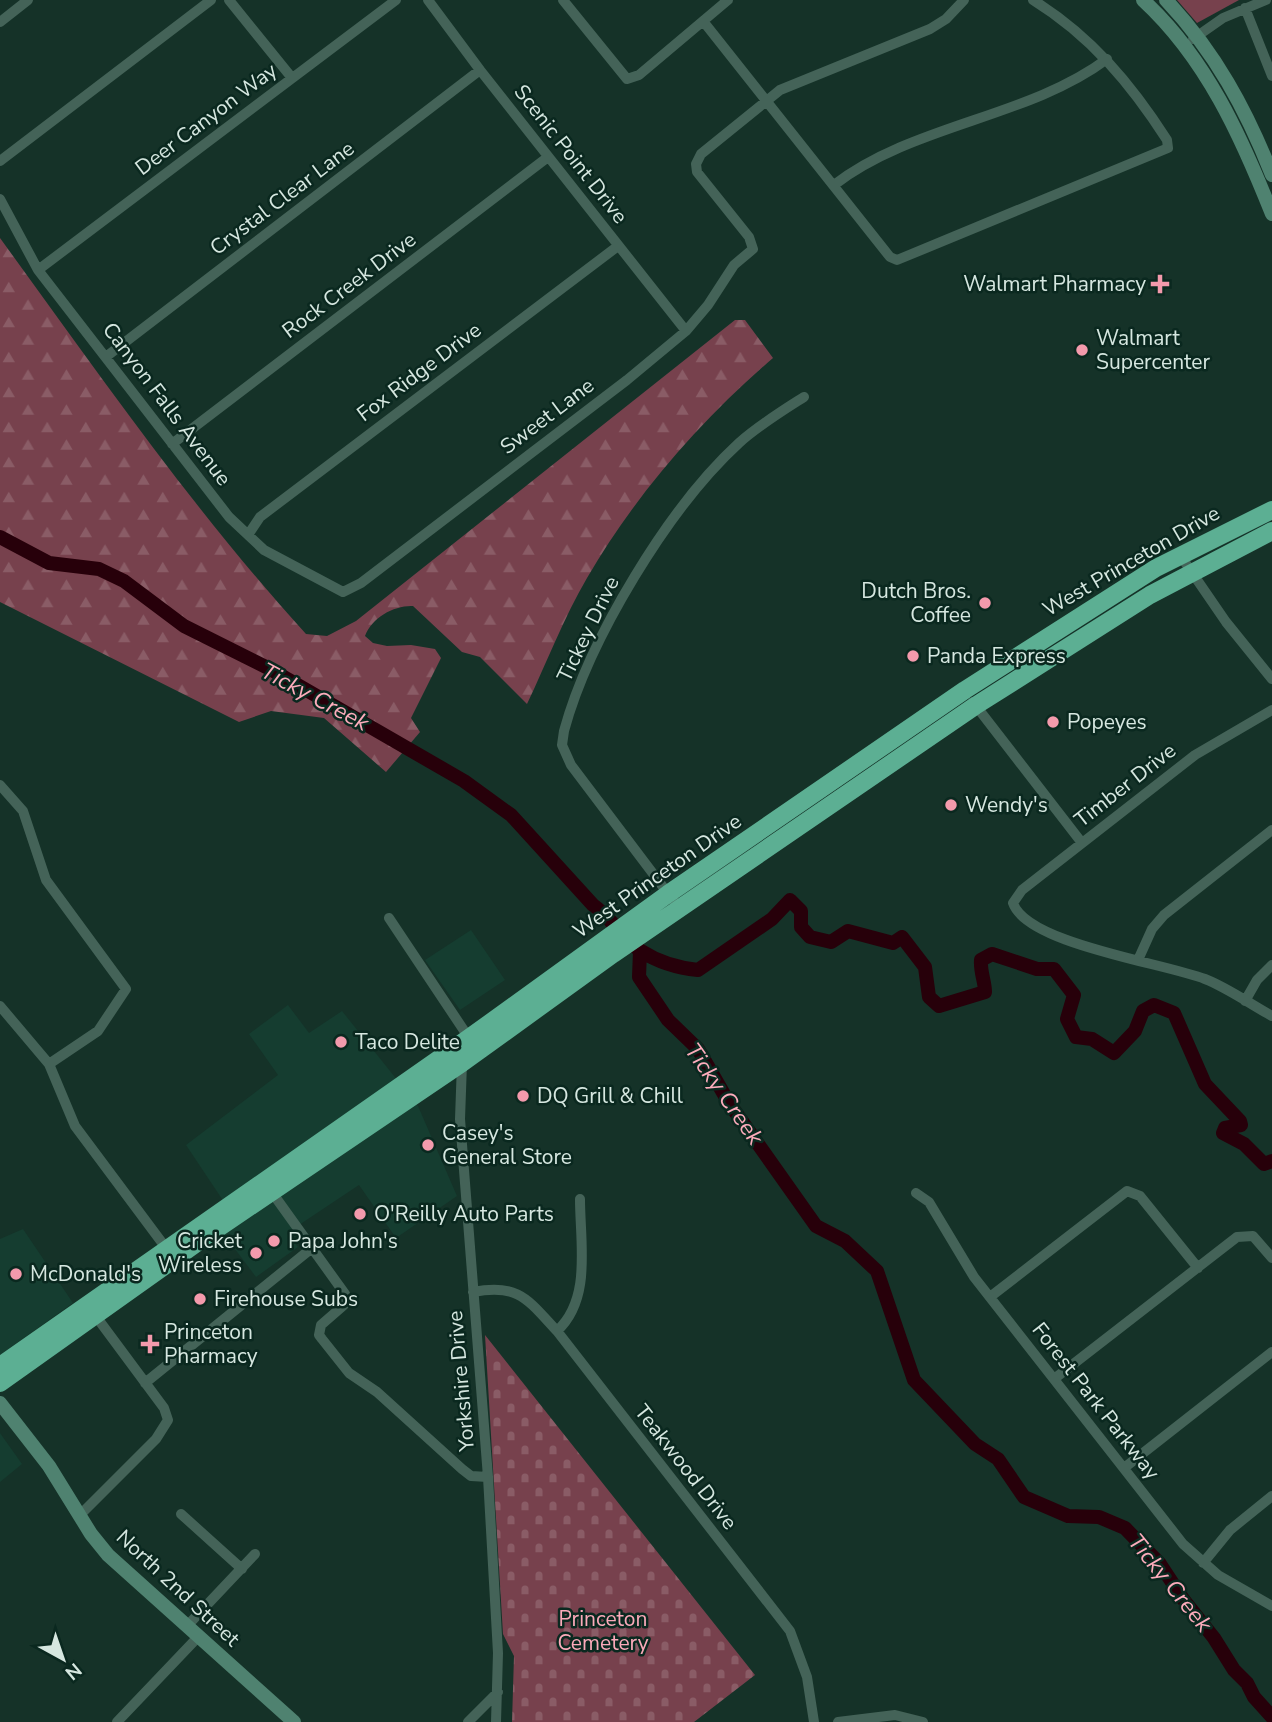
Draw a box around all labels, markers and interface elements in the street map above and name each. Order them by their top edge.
street label: Deer Canyon Way [129,56,283,182]
street label: Scenic Point Drive [508,79,634,229]
street label: Crystal Clear Lane [204,134,360,262]
street label: Rock Creek Drive [276,225,422,345]
place label: Walmart Pharmacy [963,270,1146,298]
marker: Walmart Pharmacy [1152,276,1168,292]
street label: Fox Ridge Drive [351,316,487,428]
street label: Canyon Falls Avenue [96,317,238,491]
place label: Walmart Supercenter [1096,324,1211,376]
marker: Walmart Supercenter [1074,342,1090,358]
street label: Sweet Lane [494,371,600,461]
street label: West Princeton Drive [1037,499,1225,623]
street label: Tickey Drive [550,571,626,687]
place label: Dutch Bros. Coffee [861,577,971,629]
marker: Dutch Bros. Coffee [977,595,993,611]
place label: Panda Express [927,642,1066,670]
marker: Panda Express [905,648,921,664]
water label: Ticky Creek [256,656,375,739]
place label: Popeyes [1067,708,1147,736]
marker: Popeyes [1045,714,1061,730]
street label: Timber Drive [1068,737,1182,833]
place label: Wendy's [965,791,1048,819]
marker: Wendy's [943,797,959,813]
street label: West Princeton Drive [567,807,747,945]
place label: Taco Delite [355,1028,460,1056]
marker: Taco Delite [333,1034,349,1050]
water label: Ticky Creek [677,1037,771,1152]
place label: DQ Grill & Chill [537,1082,684,1110]
marker: DQ Grill & Chill [515,1088,531,1104]
place label: Casey's General Store [442,1119,572,1171]
marker: Casey's General Store [420,1137,436,1153]
place label: O'Reilly Auto Parts [374,1200,554,1228]
marker: O'Reilly Auto Parts [352,1206,368,1222]
place label: Cricket Wireless [158,1227,243,1279]
place label: Papa John's [288,1227,398,1255]
marker: Papa John's [266,1233,282,1249]
marker: Cricket Wireless [248,1245,264,1261]
place label: McDonald's [30,1260,141,1288]
marker: McDonald's [8,1266,24,1282]
place label: Firehouse Subs [214,1285,358,1313]
marker: Firehouse Subs [192,1291,208,1307]
street label: Yorkshire Drive [441,1310,481,1453]
street label: Forest Park Parkway [1026,1317,1166,1486]
place label: Princeton Pharmacy [164,1318,258,1370]
marker: Princeton Pharmacy [142,1336,158,1352]
street label: Teakwood Drive [628,1399,744,1535]
street label: North 2nd Street [110,1523,246,1653]
water label: Ticky Creek [1121,1527,1220,1639]
park label: Princeton Cemetery [557,1605,649,1657]
north arrow [28,1624,98,1694]
text: N [59,1657,87,1686]

